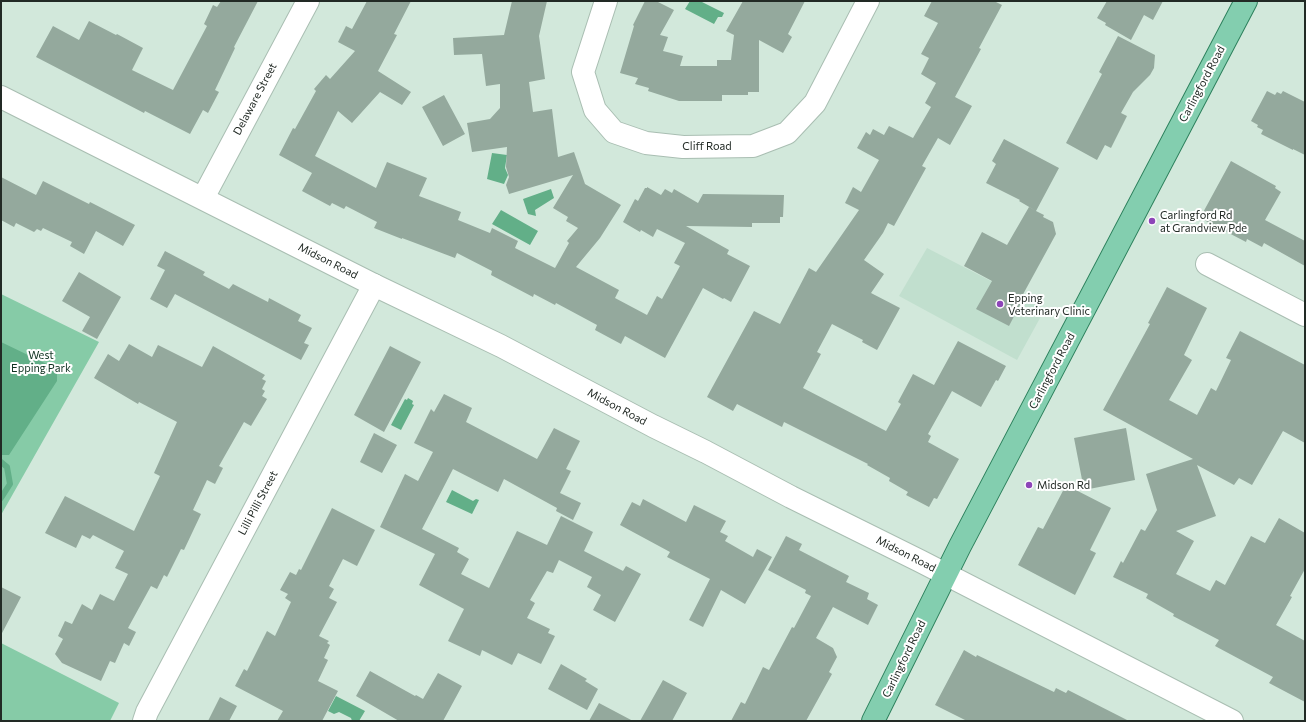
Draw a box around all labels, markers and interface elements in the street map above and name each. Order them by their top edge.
street label: Carlingford Road [1176,44,1228,124]
street label: Delaware Street [230,61,280,137]
street label: Cliff Road [682,139,732,153]
place label: Carlingford Rd at Grandview Pde [1160,208,1247,234]
marker: Carlingford Rd at Grandview Pde [1147,216,1157,226]
street label: Midson Road [296,240,360,282]
place label: Epping Veterinary Clinic [1008,291,1090,317]
marker: Epping Veterinary Clinic [995,299,1005,309]
street label: Carlingford Road [1026,331,1078,411]
park label: West Epping Park [11,348,71,374]
street label: Midson Road [585,386,649,428]
street label: Lilli Pilli Street [236,469,280,537]
place label: Midson Rd [1037,478,1090,492]
marker: Midson Rd [1024,480,1034,490]
street label: Midson Road [874,533,938,575]
street label: Carlingford Road [880,618,928,700]

